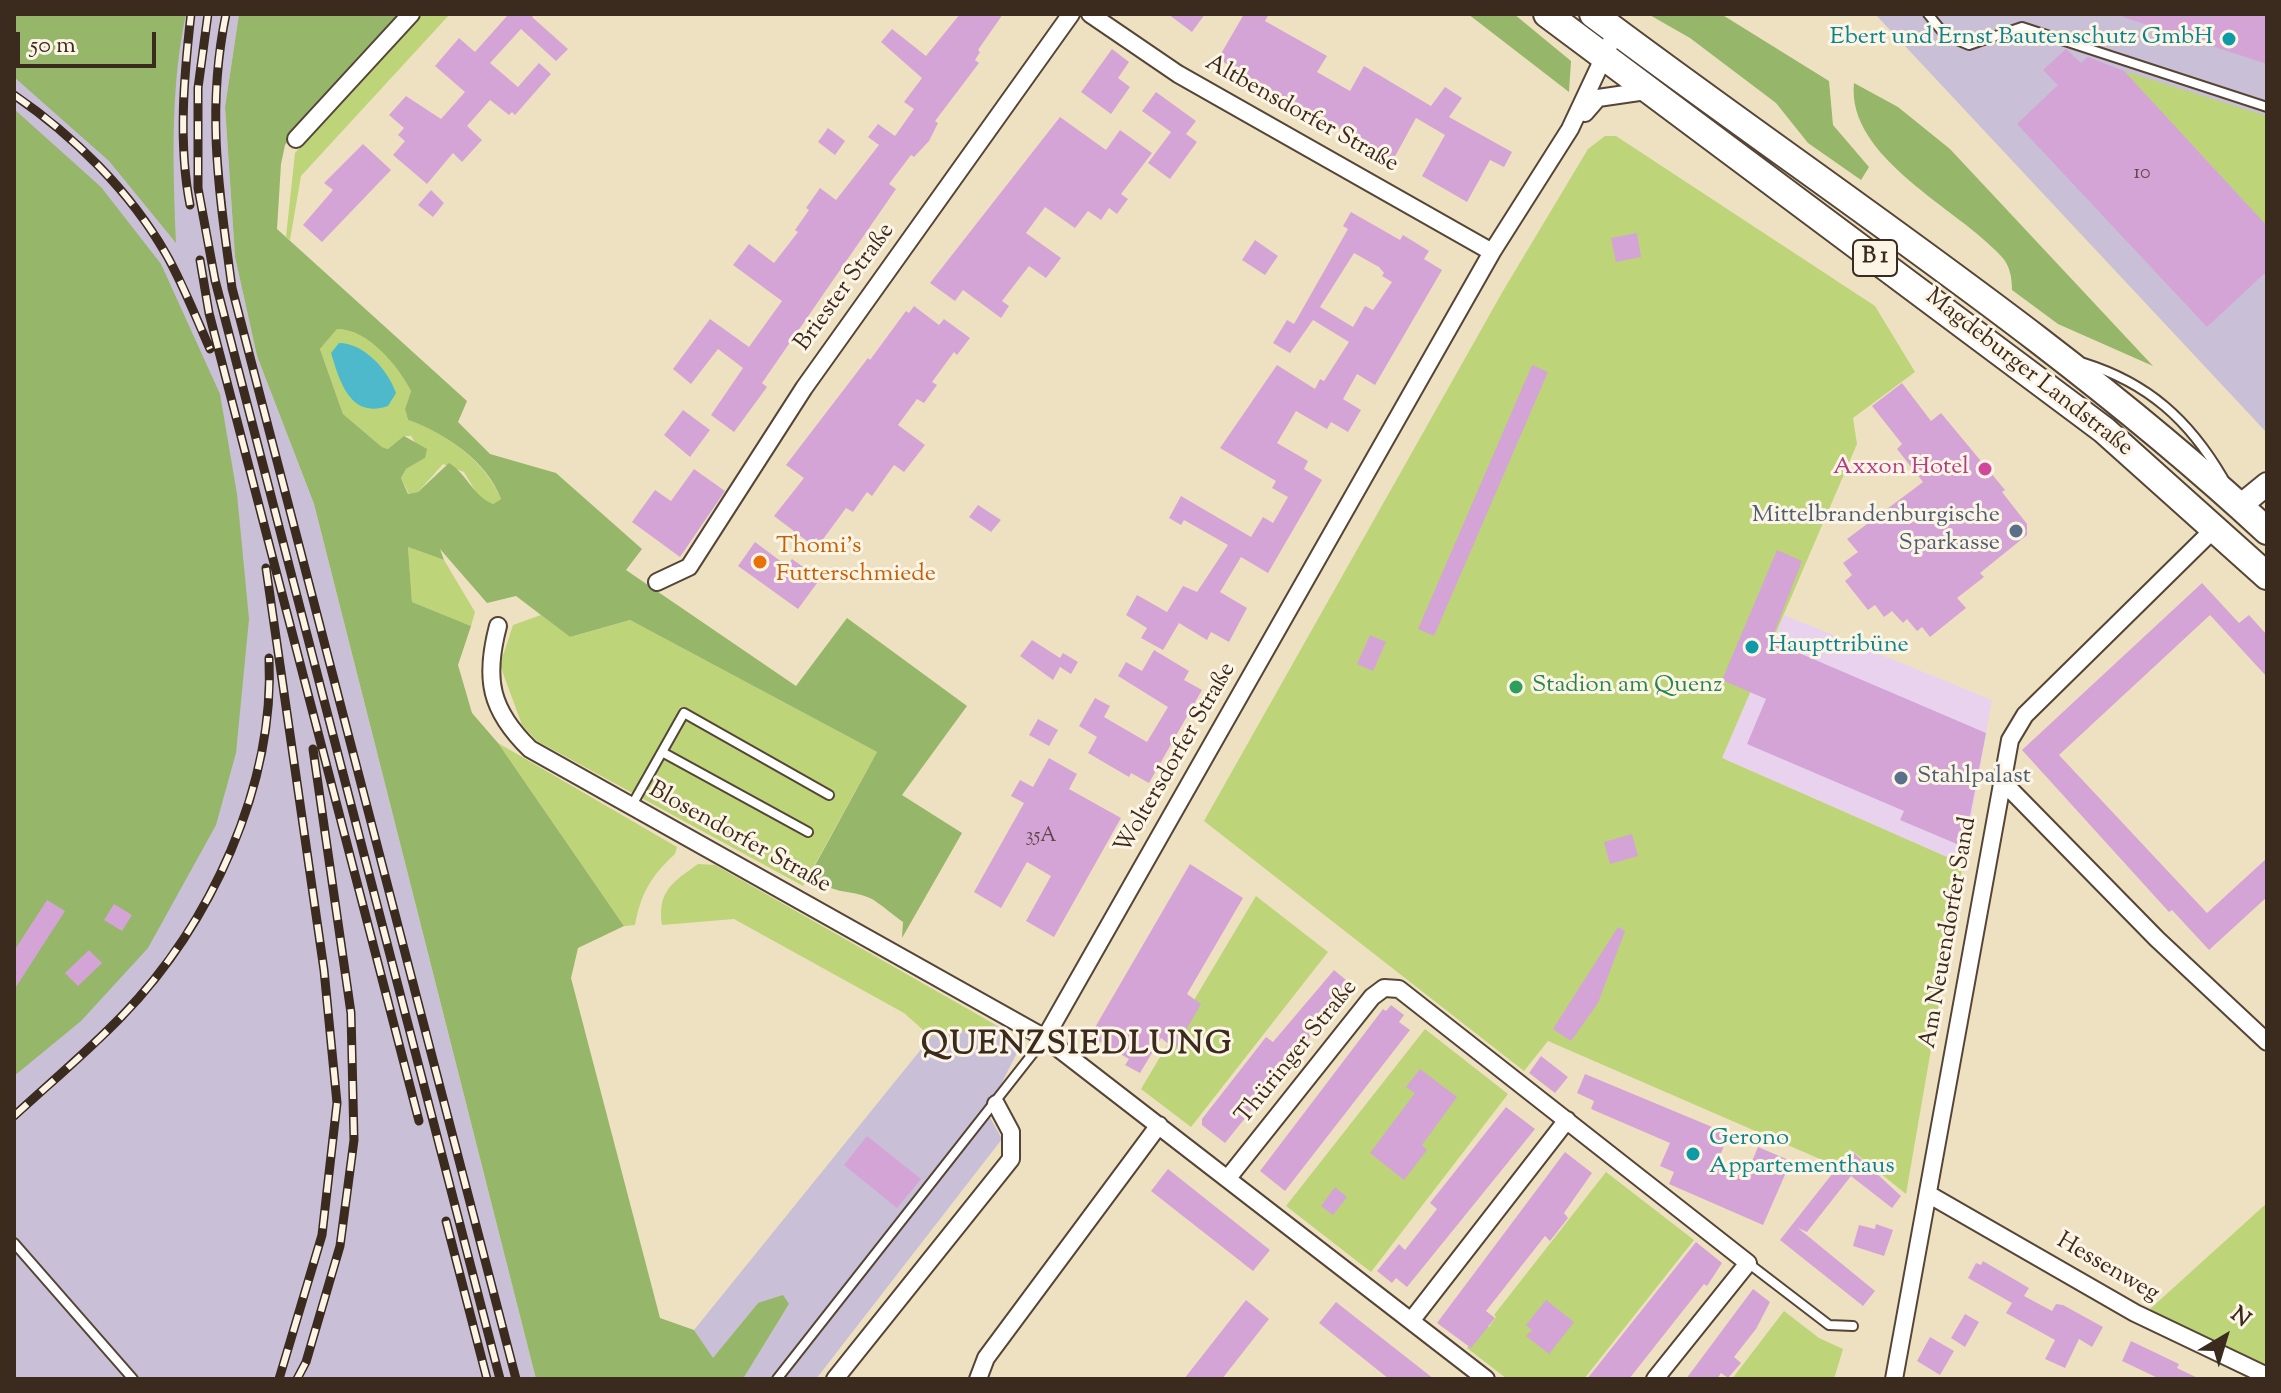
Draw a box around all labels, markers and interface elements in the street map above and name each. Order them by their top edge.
scale bar [20,16,160,66]
place label: Ebert und Ernst Bautenschutz GmbH [1830,25,2213,53]
text: 50 m [30,29,76,63]
marker: Ebert und Ernst Bautenschutz GmbH [2220,30,2238,48]
street label: Altbensdorfer Straße [1199,50,1403,180]
house number: 10 [2133,163,2151,187]
street label: Briester Straße [790,218,902,358]
road number: B 1 [1853,240,1897,276]
street label: Magdeburger Landstraße [1918,284,2138,464]
place label: Axxon Hotel [1833,455,1969,483]
marker: Axxon Hotel [1976,460,1994,478]
place label: Mittelbrandenburgische Sparkasse [1752,503,2000,559]
marker: Mittelbrandenburgische Sparkasse [2007,522,2025,540]
place label: Thomi's Futterschmiede [776,534,936,590]
marker: Thomi's Futterschmiede [751,553,769,571]
place label: Haupttribüne [1768,633,1909,661]
marker: Haupttribüne [1743,638,1761,656]
street label: Woltersdorfer Straße [1110,658,1244,860]
place label: Stadion am Quenz [1532,673,1722,701]
marker: Stadion am Quenz [1507,678,1525,696]
place label: Stahlpalast [1917,764,2031,792]
marker: Stahlpalast [1892,769,1910,787]
street label: Blosendorfer Straße [643,777,835,901]
street label: Am Neuendorfer Sand [1915,815,1985,1051]
house number: 35A [1025,826,1057,850]
street label: Thüringer Straße [1231,975,1365,1131]
district label: QUENZSIEDLUNG [921,1029,1233,1067]
place label: Gerono Appartementhaus [1709,1126,1895,1182]
marker: Gerono Appartementhaus [1684,1145,1702,1163]
street label: Hessenweg [2050,1228,2164,1310]
north arrow [2185,1297,2265,1377]
text: N [2223,1300,2257,1336]

